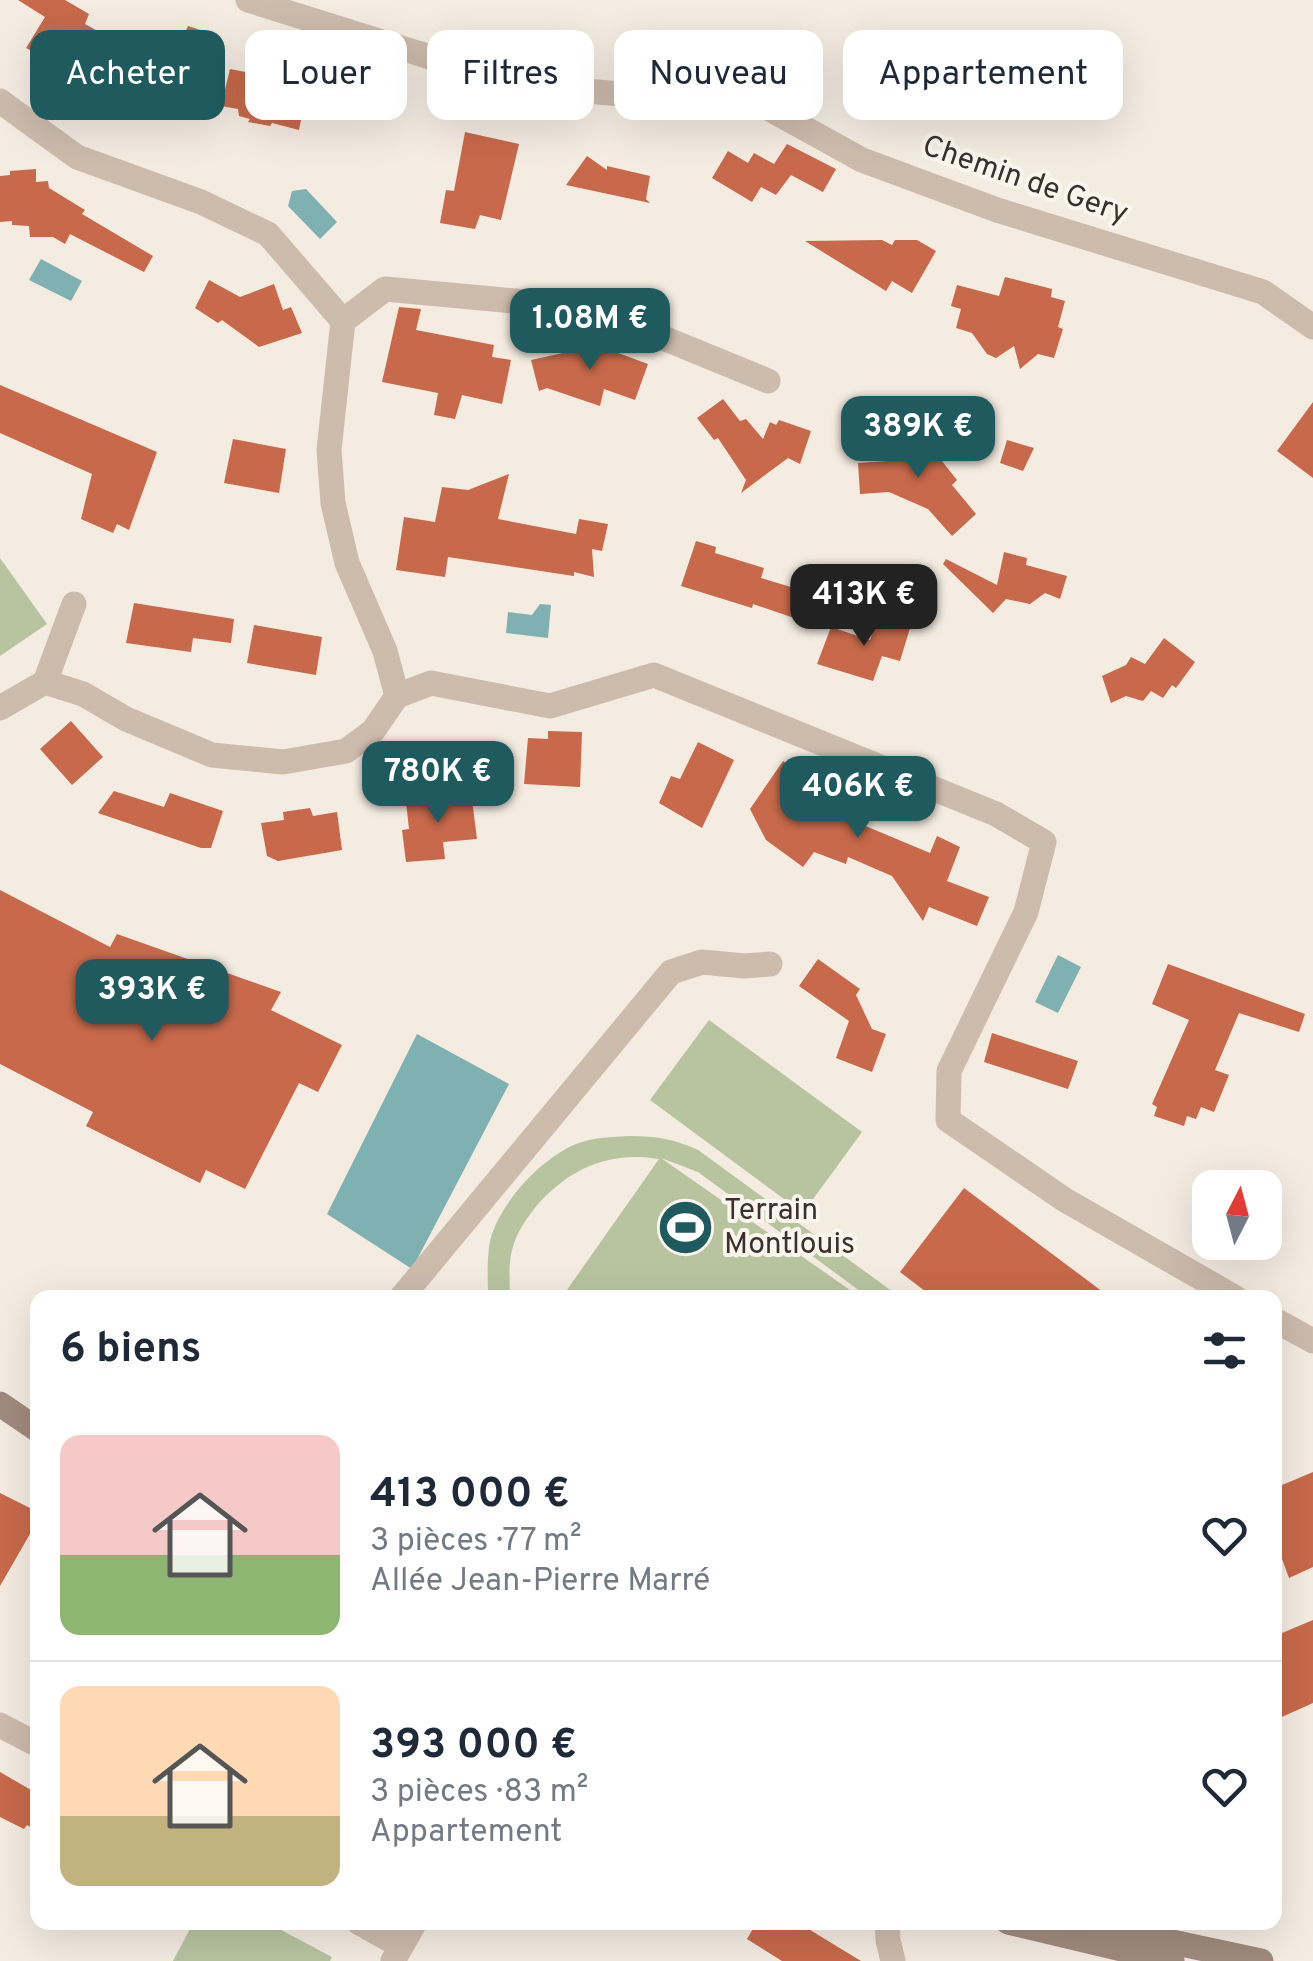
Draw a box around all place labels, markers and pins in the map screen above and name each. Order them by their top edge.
pin: 1.08M € [498,288,682,373]
pin: 389K € [837,396,999,481]
pin: 413K € [783,564,945,649]
pin: 780K € [357,741,519,826]
pin: 406K € [777,756,939,841]
pin: 393K € [71,959,233,1044]
place label: Terrain Montlouis [724,1193,855,1264]
sports icon: Terrain Montlouis [655,1198,715,1258]

